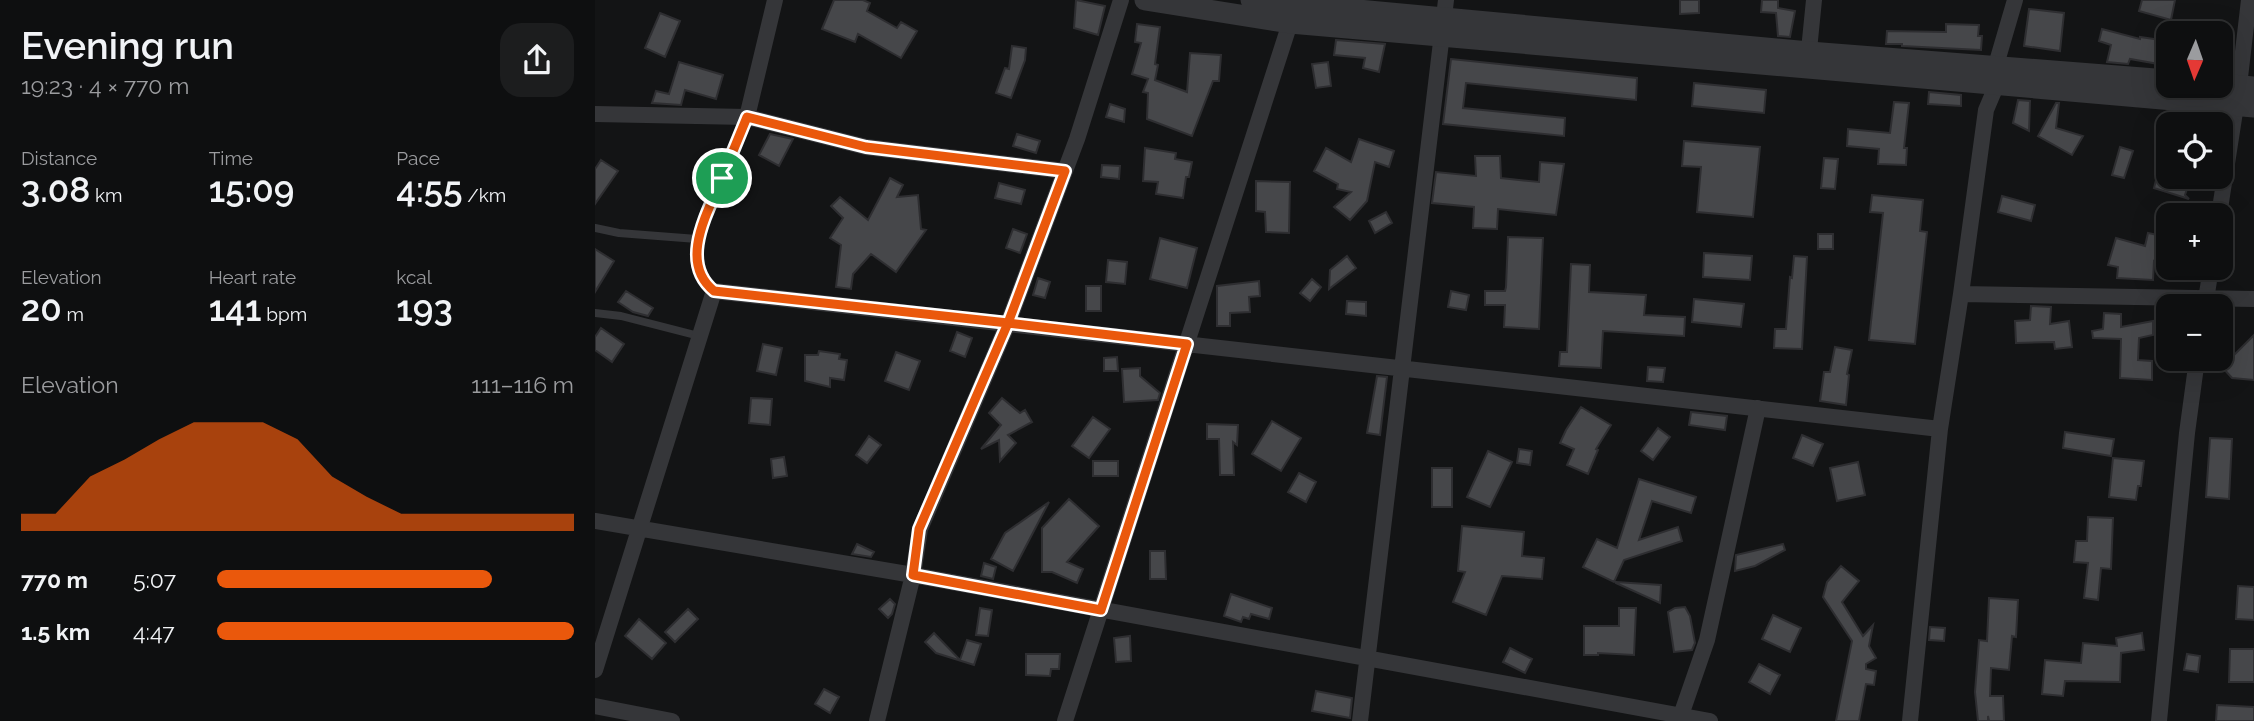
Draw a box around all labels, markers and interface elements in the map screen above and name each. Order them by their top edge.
north arrow [2156,21,2233,98]
map controls [2156,21,2233,371]
text: Evening run [21,23,234,68]
button: share [500,23,574,97]
text: 19:23 · 4 × 770 m [21,72,189,99]
button: locate [2156,112,2233,189]
text: Distance [21,147,97,169]
text: Time [209,147,253,169]
text: Pace [396,147,440,169]
pin [692,148,752,208]
icon: arrive [703,159,741,197]
text: 3.08 [21,169,90,210]
text: 15:09 [209,169,294,210]
text: 4:55 [396,169,462,210]
text: km [90,184,123,206]
text: /km [462,184,506,206]
button: + [2156,203,2233,280]
text: Elevation [21,266,102,288]
text: Heart rate [209,266,296,288]
text: kcal [396,266,432,288]
text: 20 [21,288,62,329]
text: 141 [209,288,261,329]
text: 193 [396,288,453,329]
button: − [2156,294,2233,371]
text: m [62,303,84,325]
text: bpm [261,303,307,325]
text: Elevation [21,371,119,398]
text: 111–116 m [471,371,574,398]
text: 770 m [21,566,88,593]
text: 5:07 [133,566,176,593]
text: 1.5 km [21,618,90,645]
text: 4:47 [133,618,175,645]

